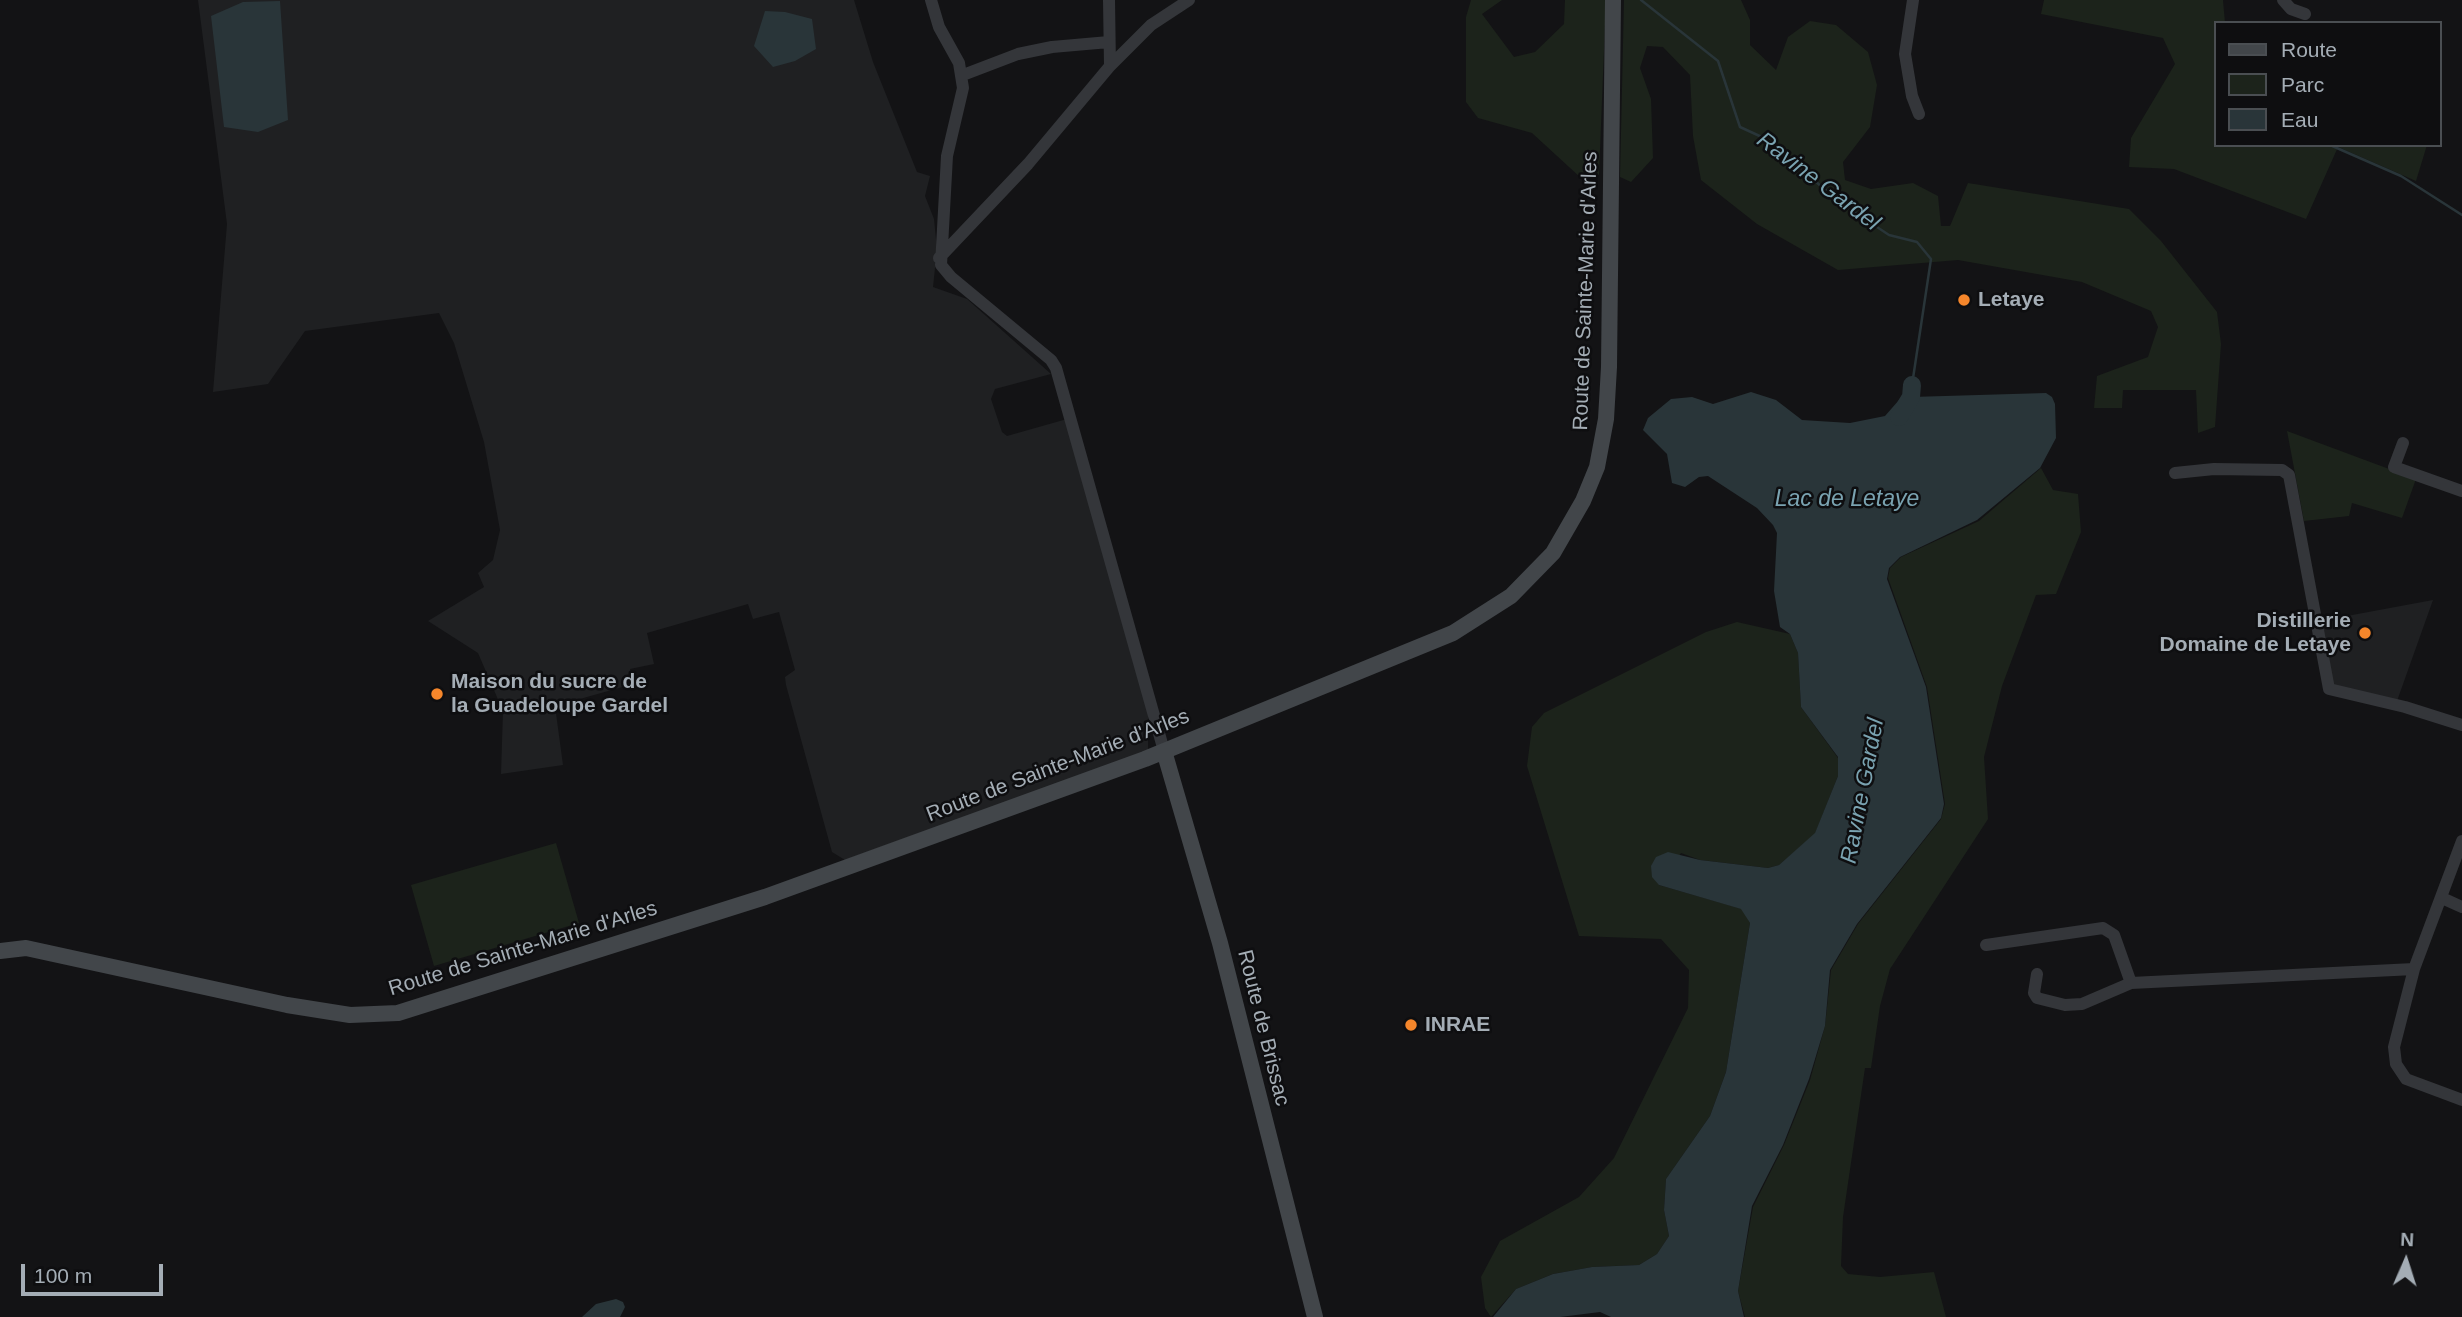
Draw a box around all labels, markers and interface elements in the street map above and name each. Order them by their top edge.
legend [2214,21,2441,147]
text: Route [2281,38,2337,61]
text: Parc [2281,73,2324,96]
text: Eau [2281,108,2318,131]
water label: Ravine Gardel [1751,127,1885,237]
street label: Route de Sainte-Marie d'Arles [1569,151,1603,431]
place label: Letaye [1978,287,2045,313]
marker: Letaye [1956,292,1972,308]
water label: Lac de Letaye [1775,486,1919,514]
place label: Distillerie Domaine de Letaye [2160,608,2351,658]
marker: Distillerie Domaine de Letaye [2357,625,2373,641]
place label: Maison du sucre de la Guadeloupe Gardel [451,669,668,719]
marker: Maison du sucre de la Guadeloupe Gardel [429,686,445,702]
street label: Route de Sainte-Marie d'Arles [923,704,1193,828]
water label: Ravine Gardel [1835,716,1891,866]
street label: Route de Sainte-Marie d'Arles [386,896,660,1002]
street label: Route de Brissac [1231,947,1295,1109]
place label: INRAE [1425,1012,1490,1038]
marker: INRAE [1403,1017,1419,1033]
north arrow [2371,1226,2441,1296]
text: N [2400,1229,2415,1250]
scale bar [24,1250,166,1294]
text: 100 m [34,1264,92,1287]

